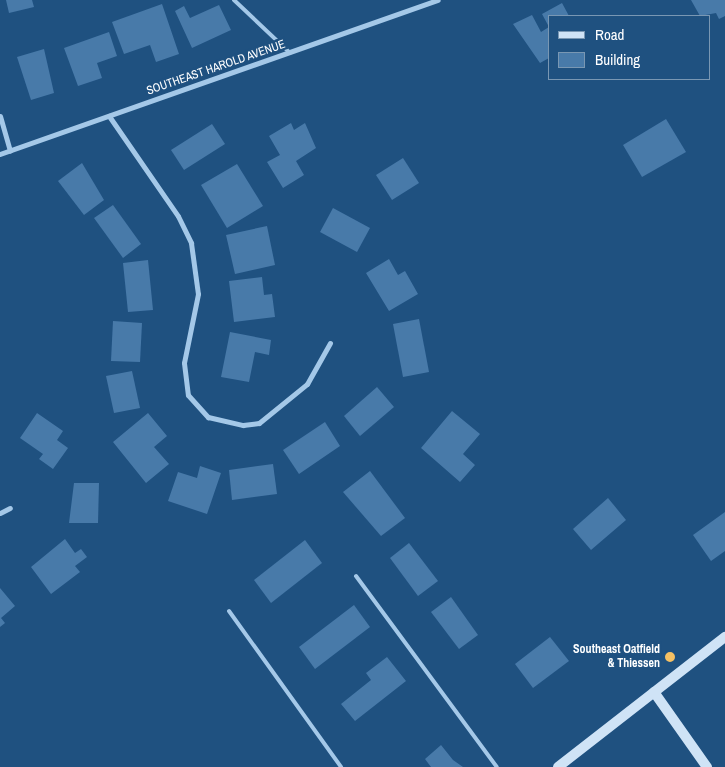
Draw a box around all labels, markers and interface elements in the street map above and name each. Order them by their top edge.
legend [548,15,710,80]
text: Road [595,24,624,45]
street label: SOUTHEAST HAROLD AVENUE [144,37,288,99]
text: Building [595,49,640,70]
place label: Southeast Oatfield & Thiessen [573,643,660,671]
marker: Southeast Oatfield & Thiessen [664,651,676,663]

